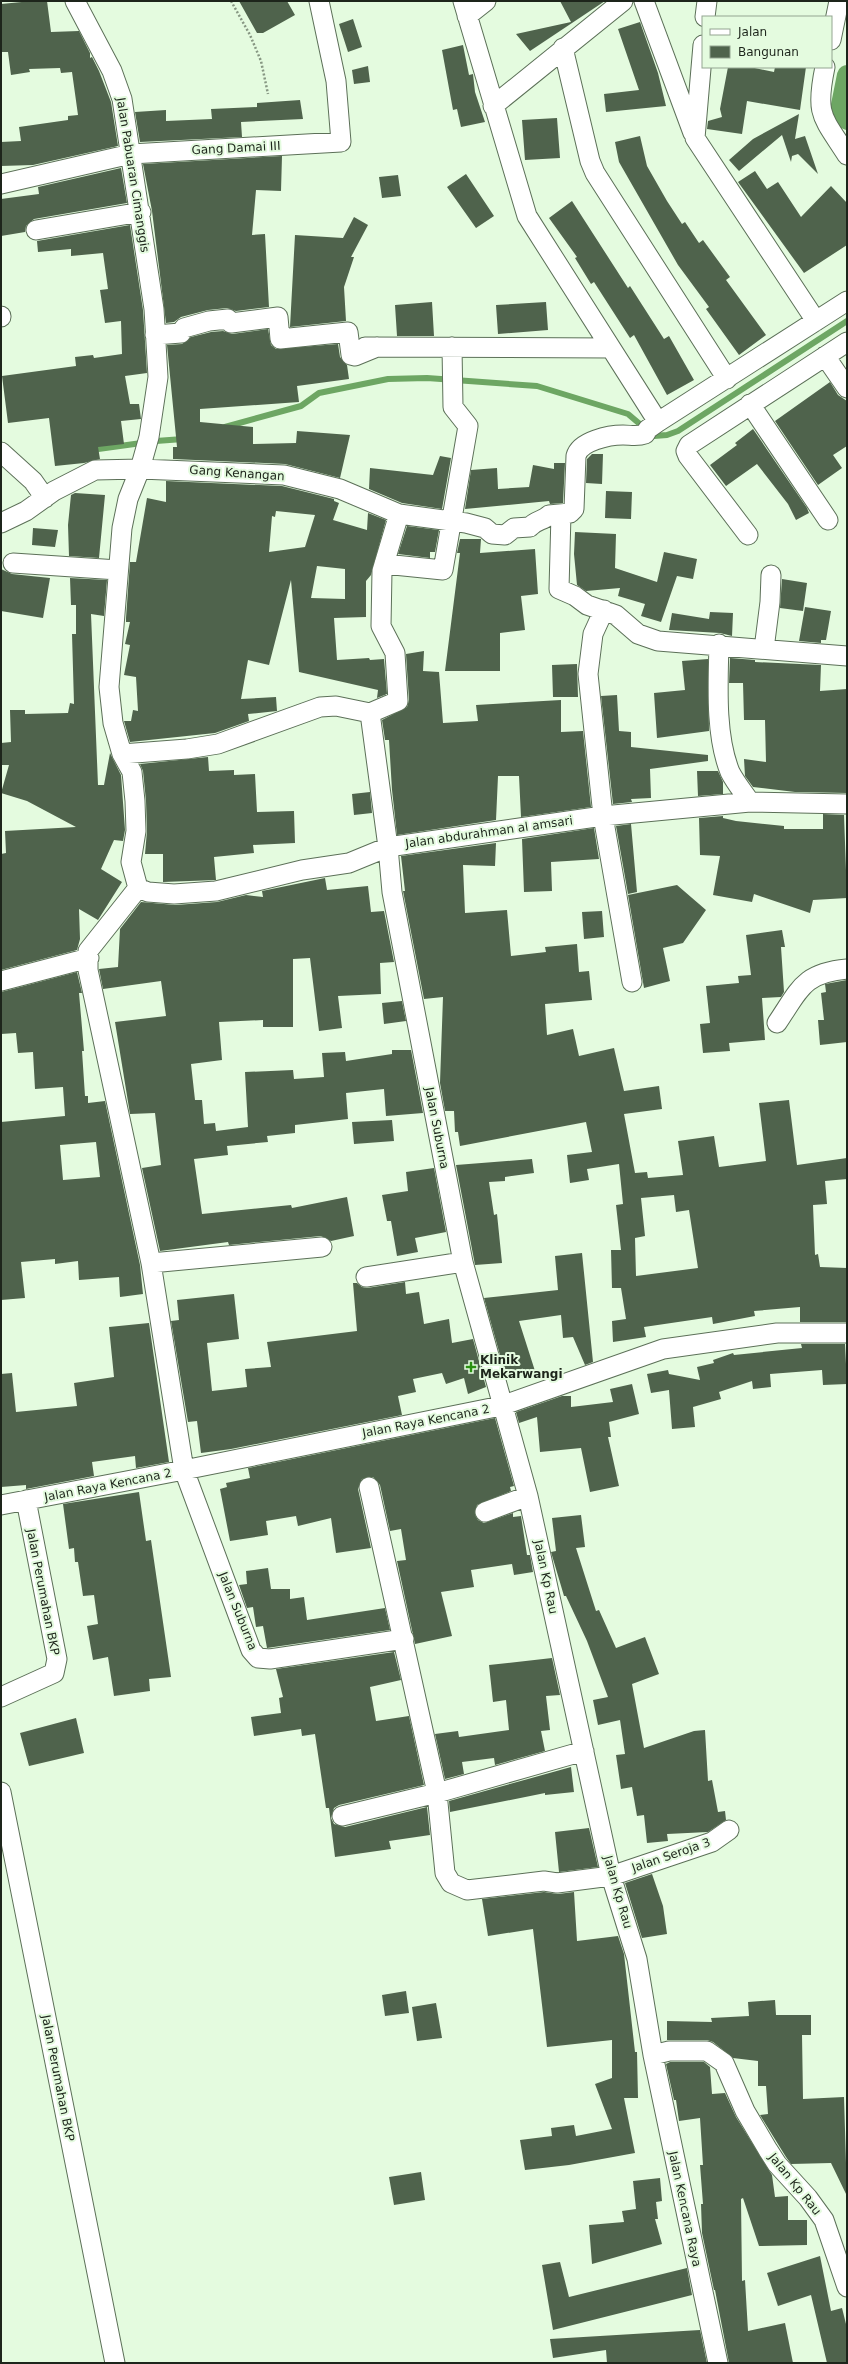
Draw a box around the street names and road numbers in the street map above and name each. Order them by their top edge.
street label: Jalan Pabuaran Cimanggis [114,96,152,253]
street label: Gang Damai III [191,139,281,157]
street label: Gang Kenangan [189,463,285,483]
street label: Jalan abdurahman al amsari [403,813,574,851]
street label: Jalan Suburna [422,1085,452,1170]
street label: Jalan Raya Kencana 2 [360,1402,491,1440]
street label: Jalan Raya Kencana 2 [42,1466,173,1504]
street label: Jalan Perumahan BKP [24,1527,62,1656]
street label: Jalan Kp Rau [531,1538,561,1615]
street label: Jalan Suburna [216,1569,260,1652]
street label: Jalan Seroja 3 [629,1835,712,1875]
street label: Jalan Kp Rau [601,1853,635,1930]
street label: Jalan Perumahan BKP [39,2013,77,2142]
street label: Jalan Kencana Raya [666,2149,704,2268]
street label: Jalan Kp Rau [765,2150,824,2218]

